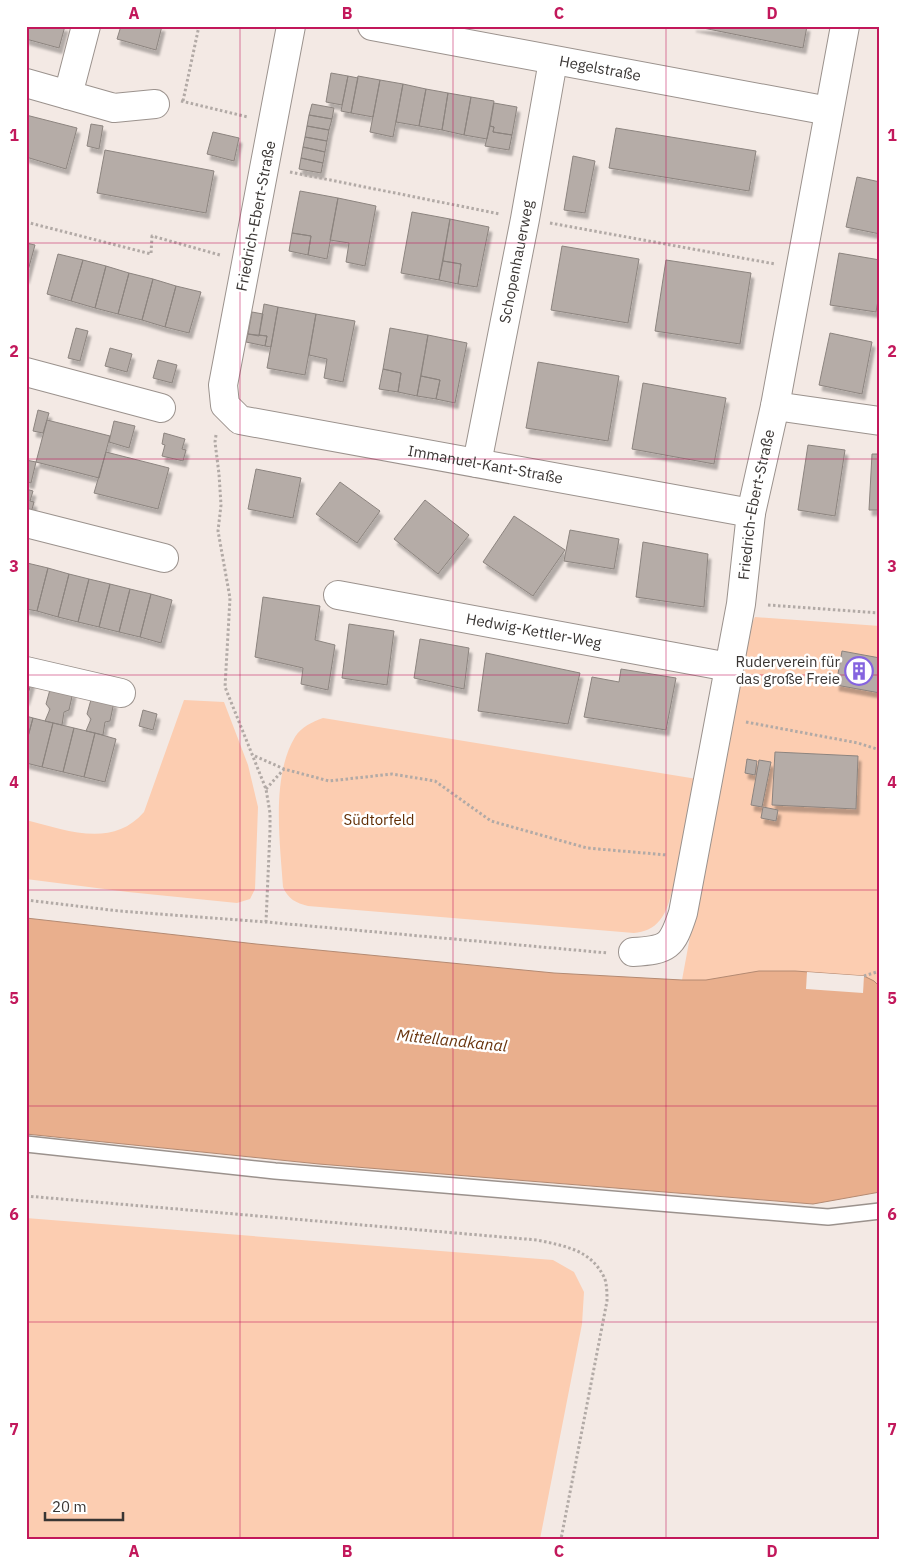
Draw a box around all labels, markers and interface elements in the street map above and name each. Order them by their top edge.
text: A [129,3,140,23]
text: B [342,3,353,23]
text: C [554,3,564,23]
text: D [766,3,778,23]
street label: Hegelstraße [558,51,643,85]
text: 1 [9,125,19,145]
text: 1 [887,125,897,145]
street label: Friedrich-Ebert-Straße [232,139,279,293]
street label: Schopenhauerweg [495,199,537,325]
text: 2 [9,341,19,361]
text: 2 [887,341,897,361]
street label: Friedrich-Ebert-Straße [734,427,778,581]
street label: Immanuel-Kant-Straße [406,441,564,488]
text: 3 [9,556,19,576]
text: 3 [887,556,897,576]
street label: Hedwig-Kettler-Weg [465,609,603,652]
place label: Ruderverein für das große Freie [735,652,840,688]
building icon: Ruderverein für das große Freie [844,656,874,686]
text: 4 [9,772,19,792]
text: 4 [887,772,897,792]
park label: Südtorfeld [344,810,414,829]
text: 5 [9,988,19,1008]
text: 5 [887,988,897,1008]
water label: Mittellandkanal [396,1024,509,1056]
text: 6 [9,1204,19,1224]
text: 6 [887,1204,897,1224]
text: 7 [9,1419,19,1439]
text: 7 [887,1419,897,1439]
scale bar [45,1490,122,1522]
text: 20 m [52,1497,87,1516]
text: A [129,1541,140,1561]
text: B [342,1541,353,1561]
text: C [554,1541,564,1561]
text: D [766,1541,778,1561]

